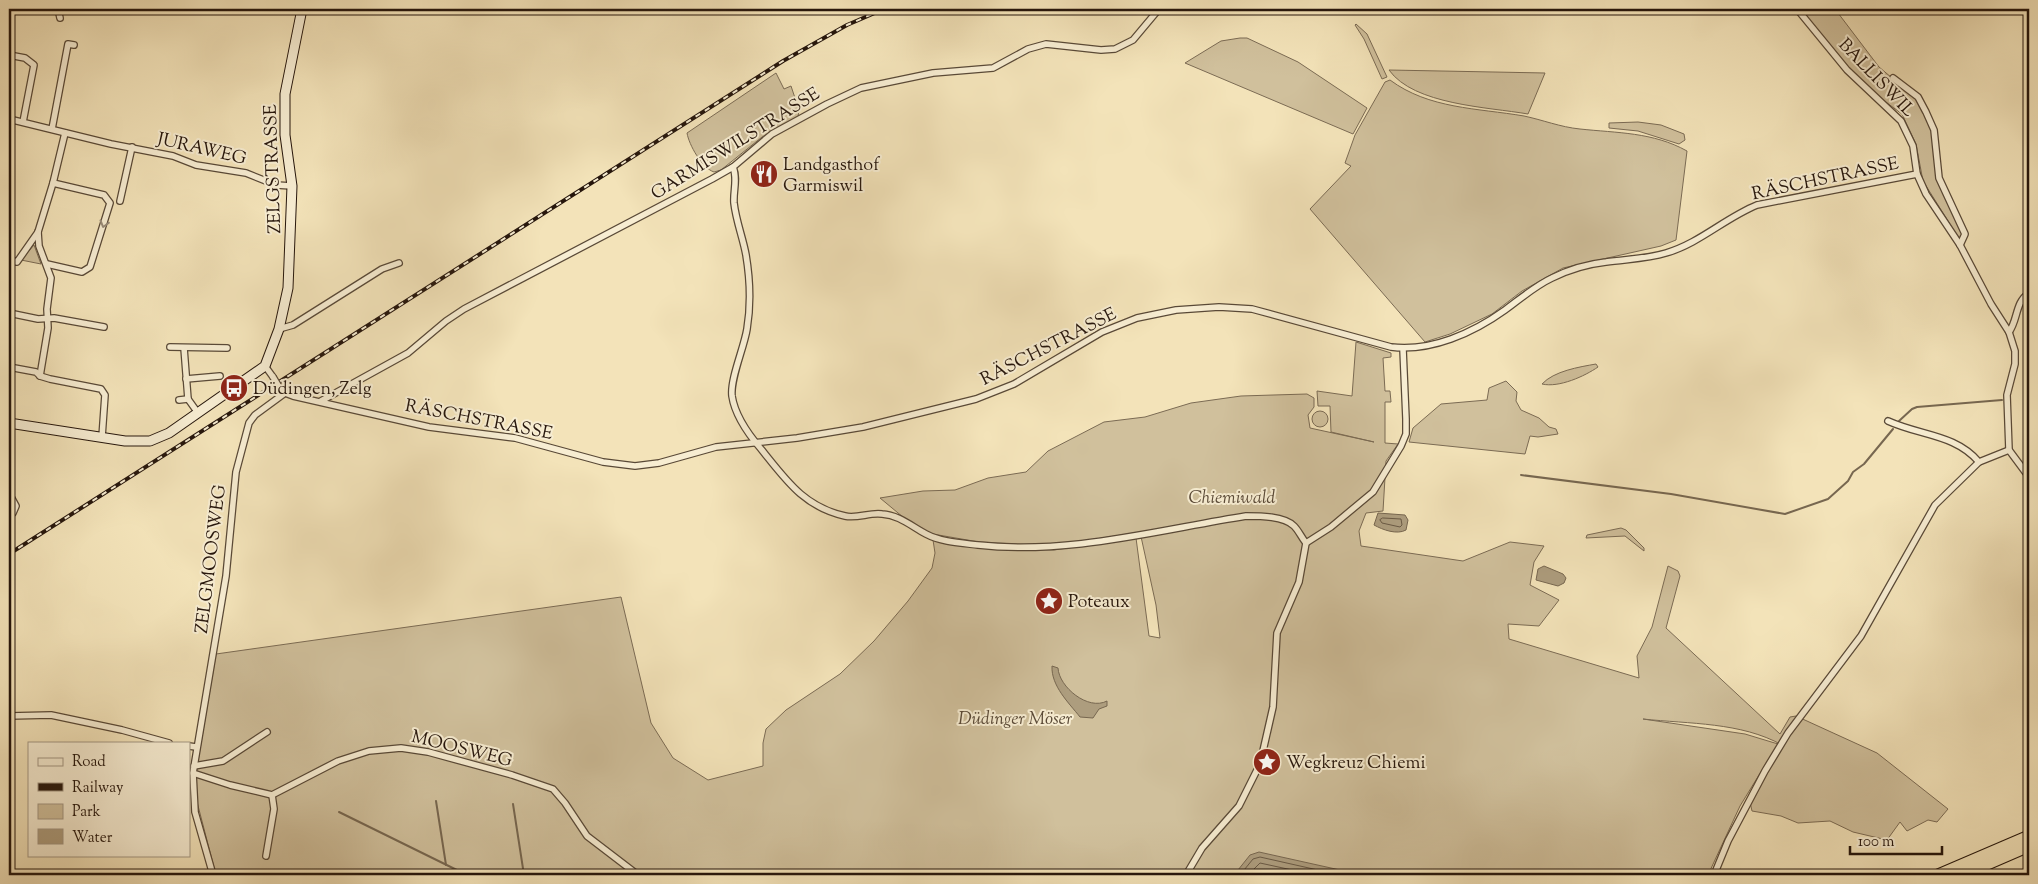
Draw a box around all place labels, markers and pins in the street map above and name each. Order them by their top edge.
place label: Landgasthof Garmiswil [783,153,880,200]
restaurant icon: Landgasthof Garmiswil [749,159,779,189]
bus stop icon: Düdingen, Zelg [219,373,249,403]
place label: Düdingen, Zelg [253,377,372,403]
place icon: Poteaux [1034,586,1064,616]
place label: Poteaux [1068,590,1130,616]
place icon: Wegkreuz Chiemi [1252,747,1282,777]
place label: Wegkreuz Chiemi [1286,751,1426,777]

